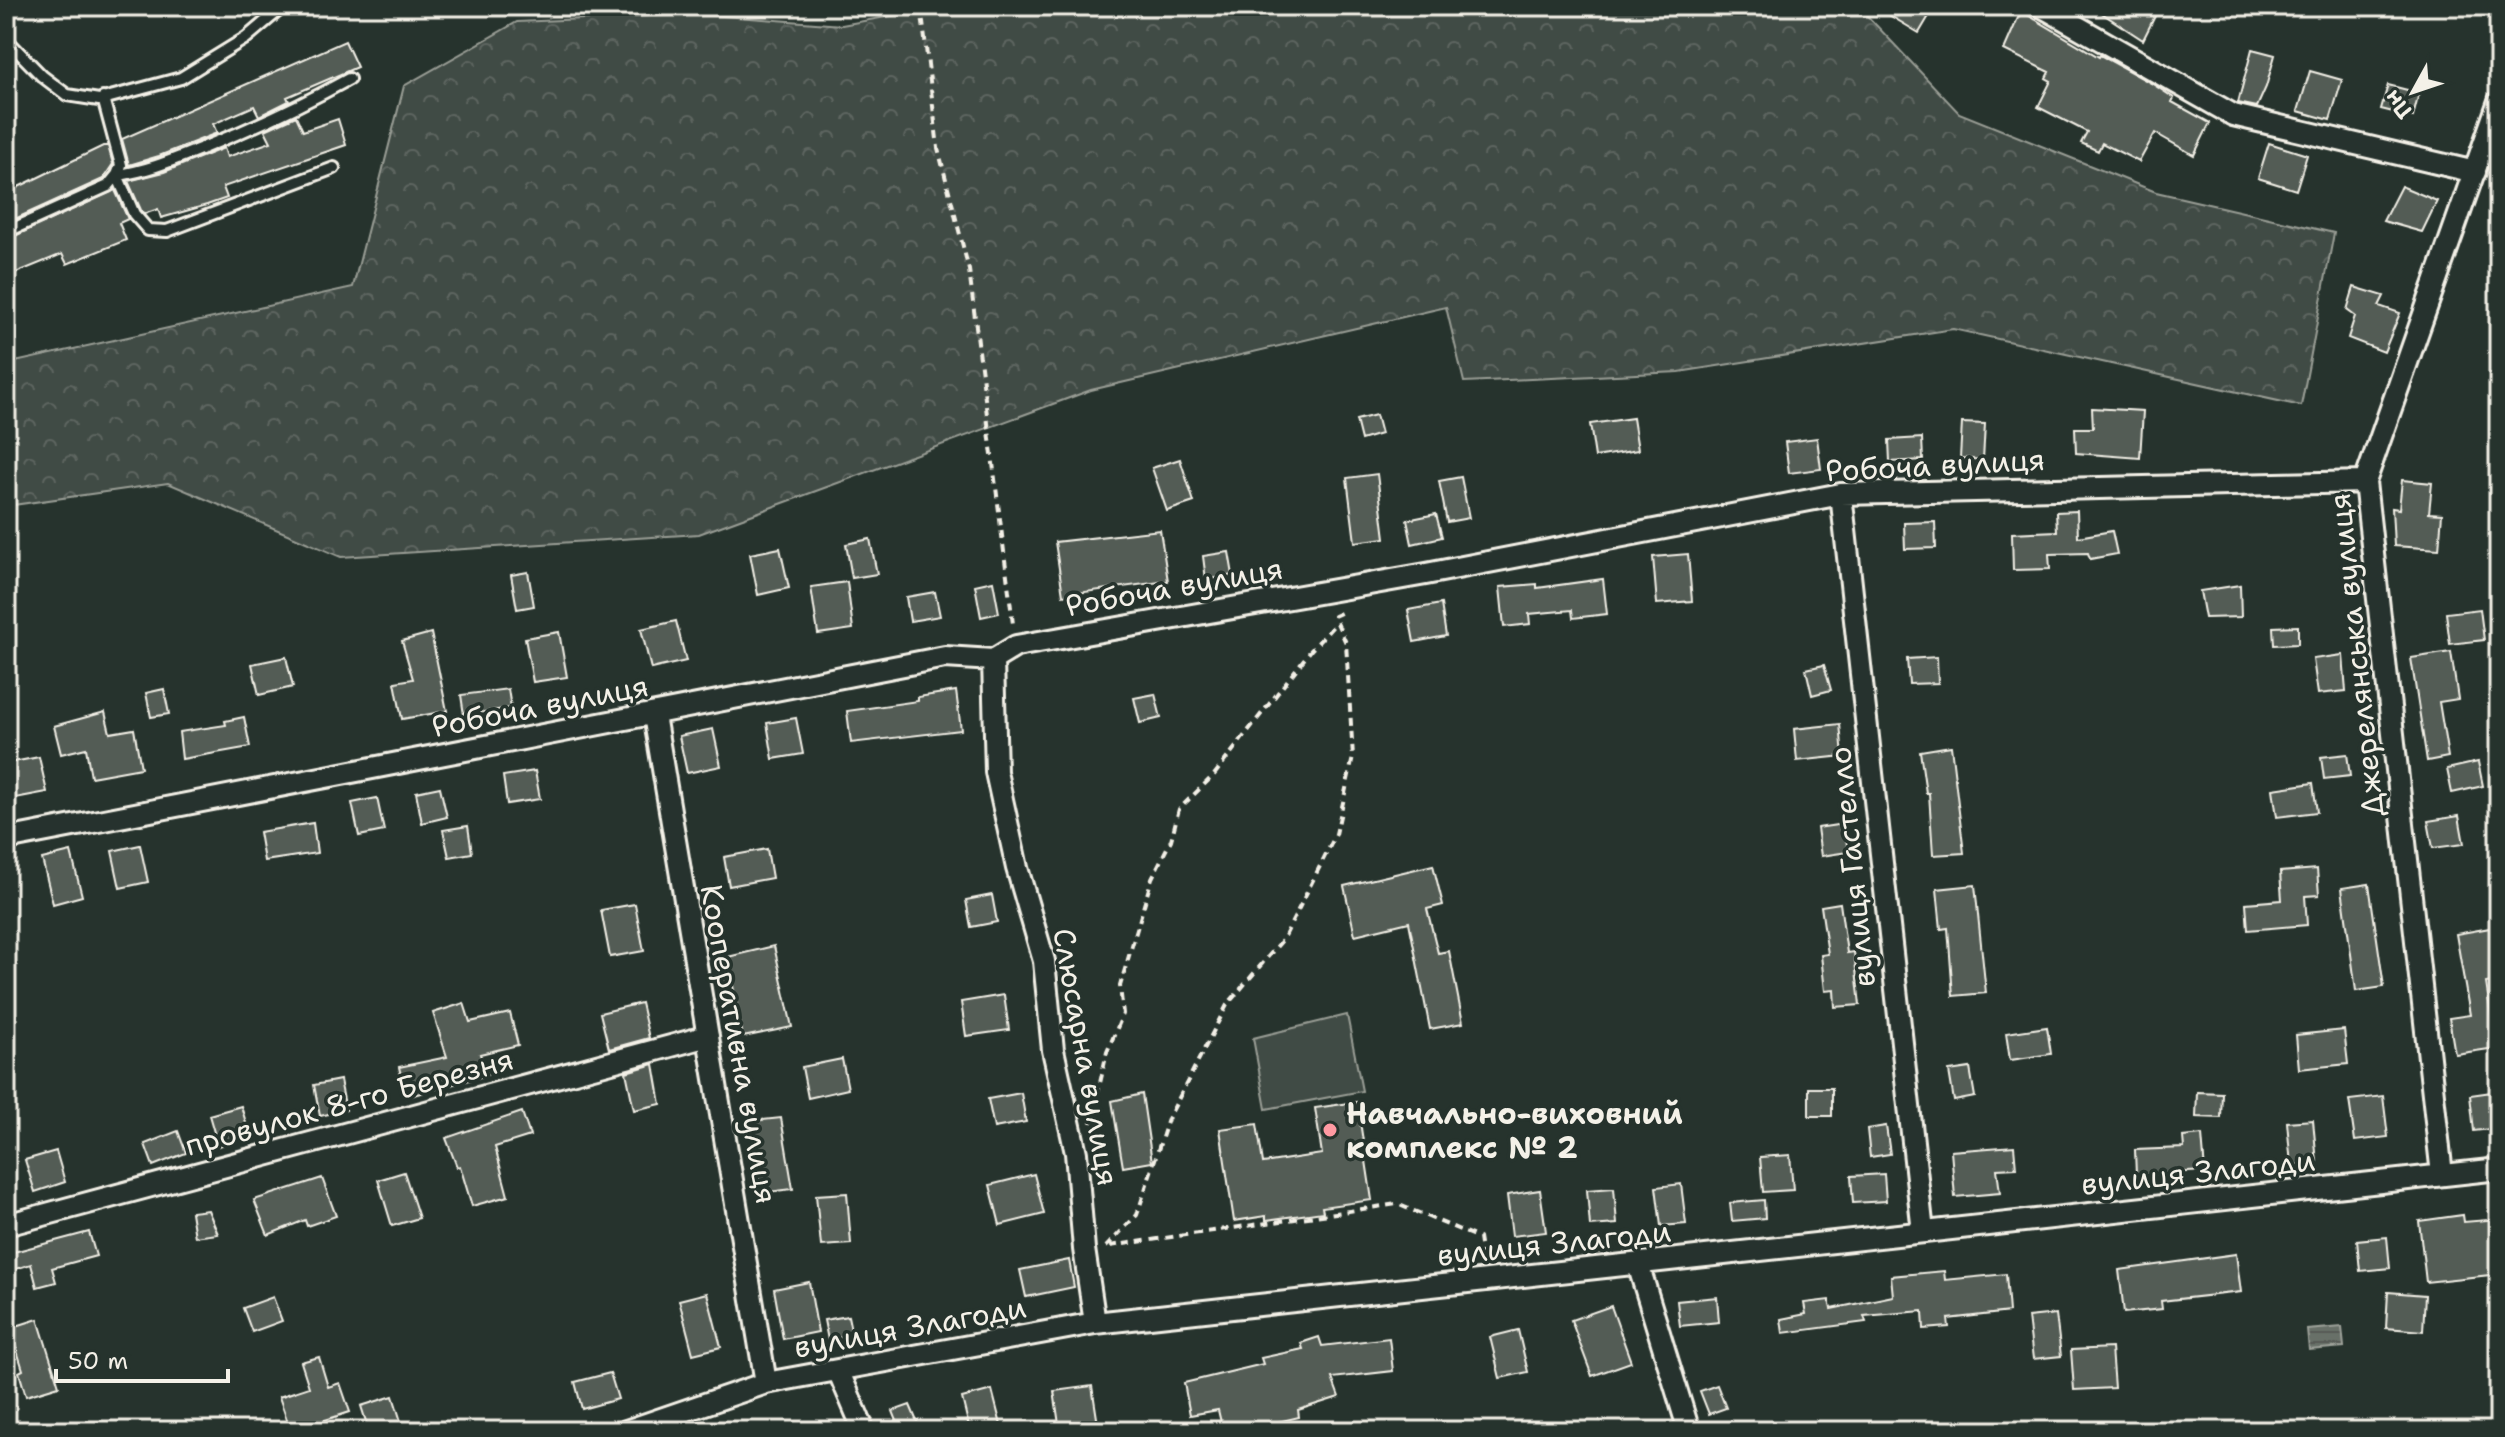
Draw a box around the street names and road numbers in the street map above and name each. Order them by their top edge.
street label: Робоча вулиця [1824,439,2046,491]
street label: Джерелянська вулиця [2319,491,2393,819]
street label: Робоча вулиця [1062,548,1286,626]
street label: Робоча вулиця [428,665,652,747]
street label: вулиця Гастелло [1819,745,1885,989]
street label: Кооперативна вулиця [691,881,787,1207]
street label: Слюсарна вулиця [1043,925,1129,1189]
street label: провулок 8-го Березня [180,1038,518,1166]
street label: вулиця Злагоди [2079,1139,2317,1205]
street label: вулиця Злагоди [1435,1210,1673,1276]
street label: вулиця Злагоди [791,1286,1029,1368]

